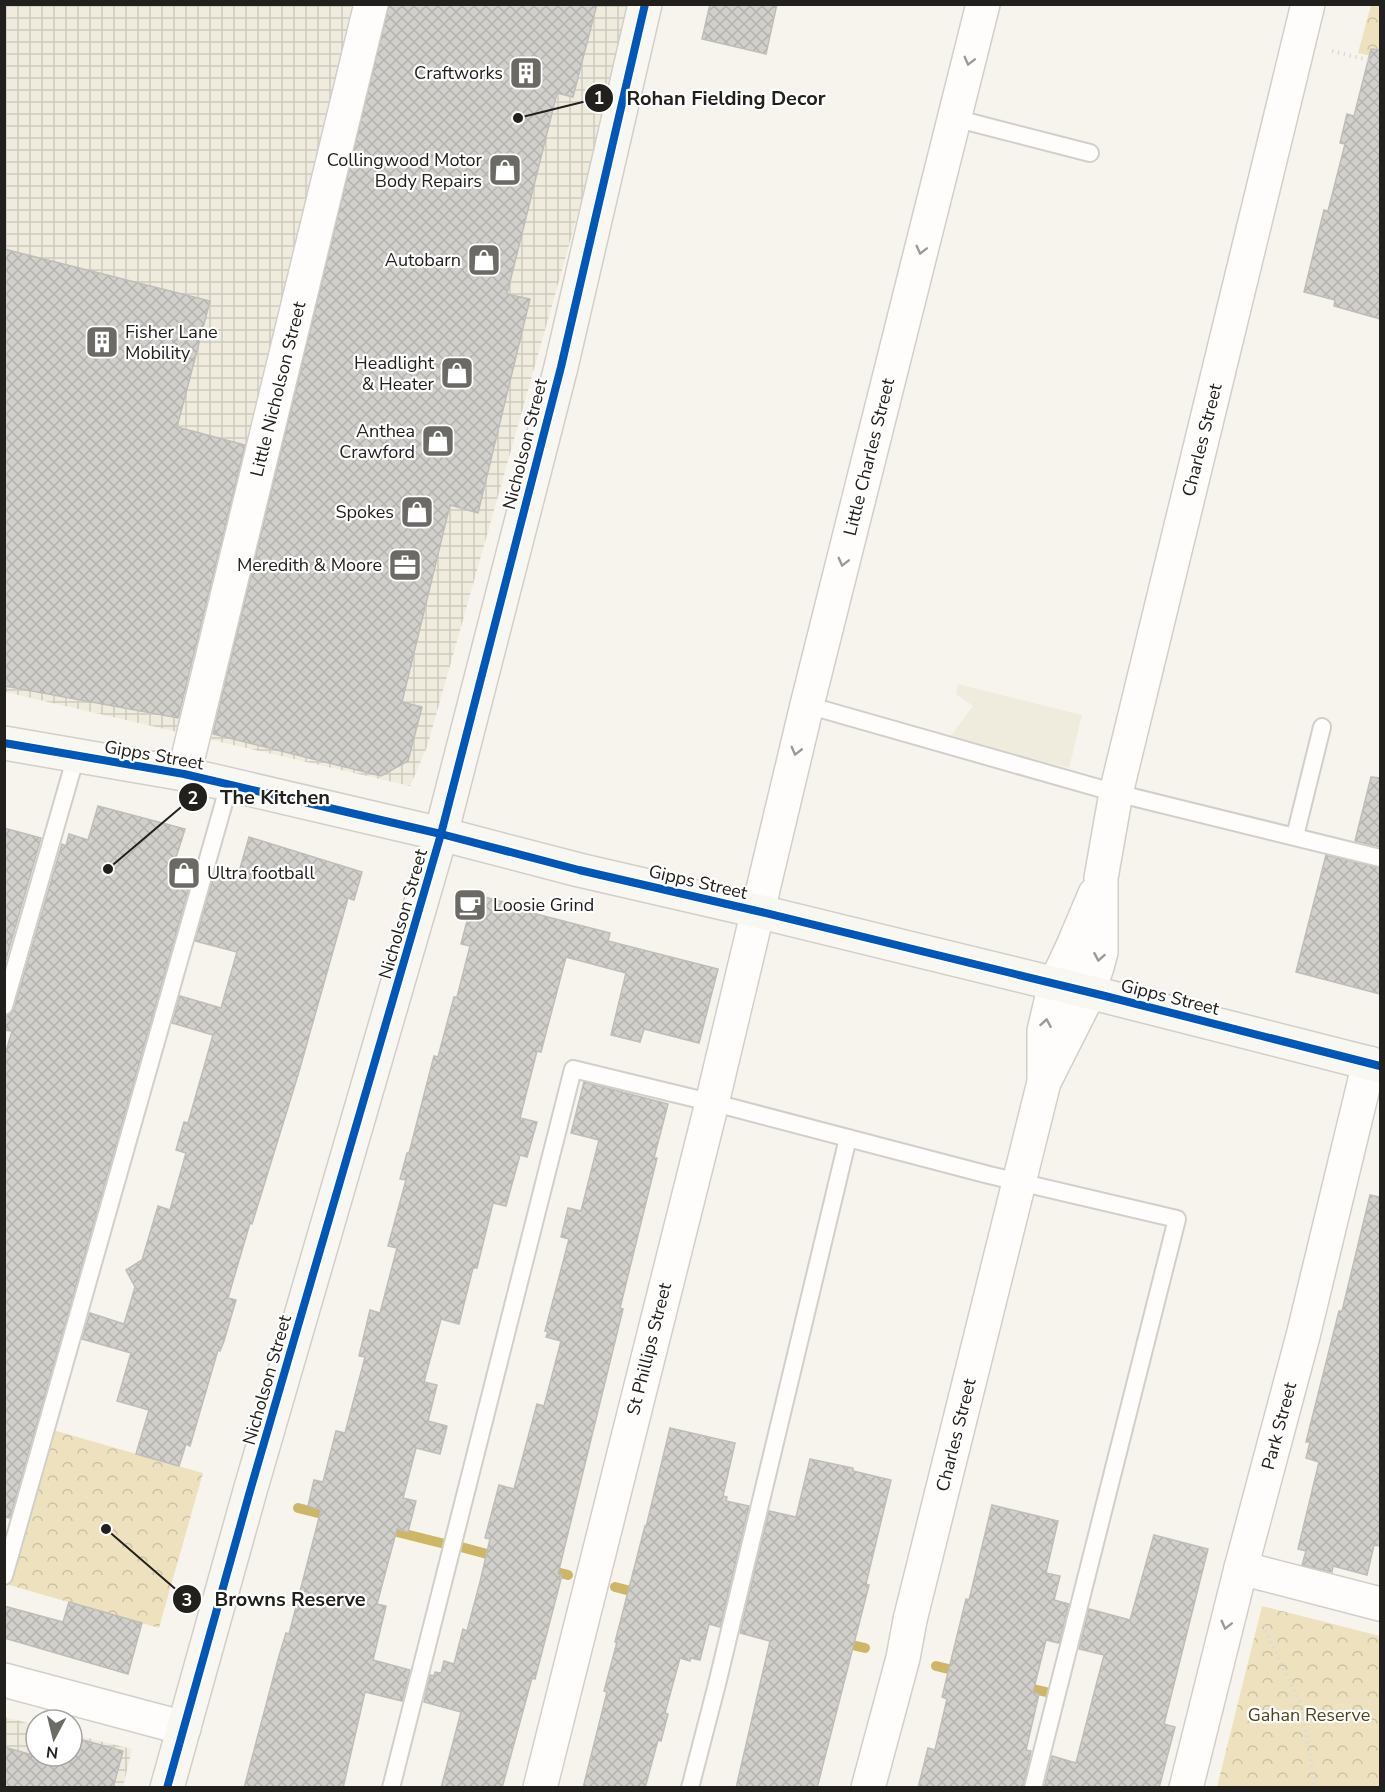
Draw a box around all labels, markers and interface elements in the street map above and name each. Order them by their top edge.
building icon: Craftworks [508,55,544,91]
one-way arrow [963,56,976,66]
place label: Craftworks [414,61,503,85]
callout: Rohan Fielding Decor [584,79,838,117]
text: Rohan Fielding Decor [626,85,826,112]
text: 1 [594,86,604,110]
place label: Collingwood Motor Body Repairs [327,148,483,193]
shop icon: Collingwood Motor Body Repairs [487,152,523,188]
shop icon: Autobarn [466,242,502,278]
one-way arrow [916,244,928,255]
place label: Autobarn [385,248,461,272]
street label: Little Nicholson Street [245,298,312,479]
place label: Fisher Lane Mobility [125,320,218,365]
building icon: Fisher Lane Mobility [84,324,120,360]
place label: Headlight & Heater [354,351,435,396]
shop icon: Headlight & Heater [439,355,475,391]
street label: Nicholson Street [497,375,553,512]
street label: Little Charles Street [838,375,900,538]
street label: Charles Street [1176,380,1228,499]
place label: Anthea Crawford [339,419,415,464]
shop icon: Anthea Crawford [420,423,456,459]
shop icon: Spokes [399,494,435,530]
place label: Spokes [335,500,394,524]
office icon: Meredith & Moore [387,547,423,583]
place label: Meredith & Moore [237,553,382,577]
one-way arrow [837,556,850,566]
street label: Gipps Street [102,734,206,776]
one-way arrow [790,746,803,756]
callout: The Kitchen [178,778,342,816]
text: The Kitchen [220,784,330,811]
text: 2 [188,786,198,810]
street label: Nicholson Street [373,846,433,982]
shop icon: Ultra football [166,855,202,891]
street label: Gipps Street [646,859,750,905]
place label: Ultra football [207,861,315,885]
cafe icon: Loosie Grind [452,887,488,923]
place label: Loosie Grind [493,893,594,917]
one-way arrow [1093,952,1106,962]
street label: Gipps Street [1118,973,1222,1021]
one-way arrow [1039,1019,1052,1029]
street label: St Phillips Street [621,1280,677,1418]
street label: Nicholson Street [237,1312,297,1448]
street label: Charles Street [930,1375,982,1494]
street label: Park Street [1256,1379,1302,1472]
callout: Browns Reserve [172,1580,377,1618]
text: Browns Reserve [214,1586,366,1613]
text: 3 [182,1588,192,1612]
one-way arrow [1221,1620,1234,1630]
park label: Gahan Reserve [1248,1703,1370,1727]
north arrow [24,1708,84,1768]
text: N [45,1740,60,1764]

